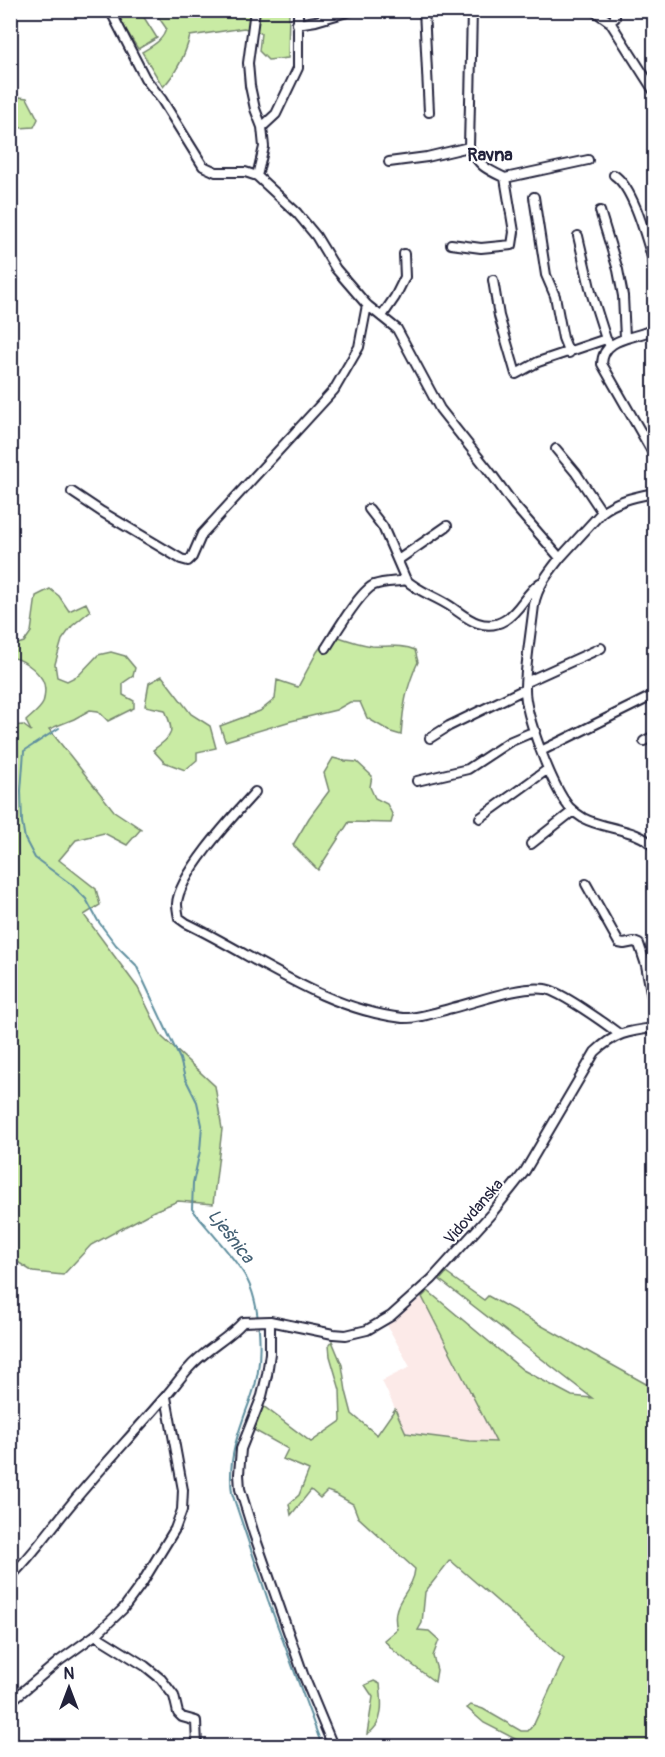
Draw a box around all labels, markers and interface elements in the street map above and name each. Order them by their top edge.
district label: Ravna [467,144,513,167]
street label: Vidovdanska [440,1175,508,1249]
water label: Lješnica [202,1205,260,1269]
north arrow [39,1658,99,1718]
text: N [64,1664,75,1684]

